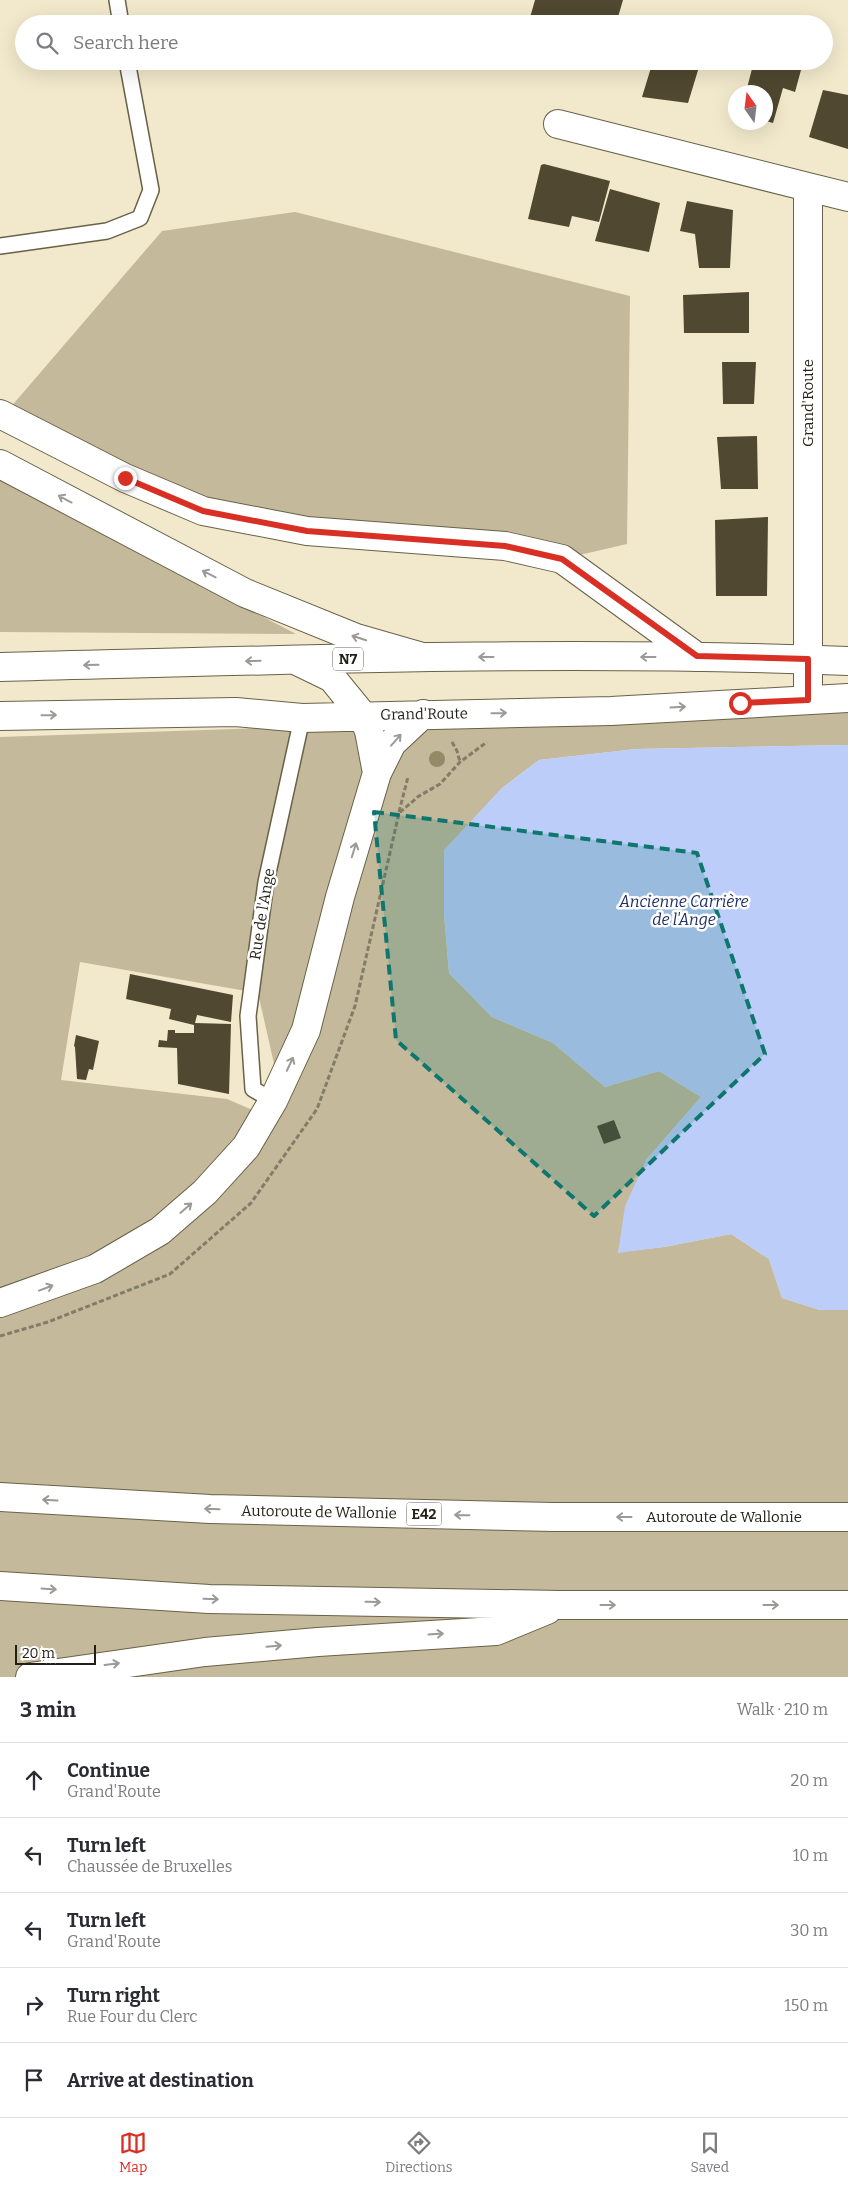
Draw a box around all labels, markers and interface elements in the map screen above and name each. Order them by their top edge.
search box [15,15,833,70]
icon: search [33,29,61,57]
text: Search here [73,31,178,54]
north arrow [728,85,773,130]
street label: Grand'Route [799,359,817,447]
route end [114,467,137,490]
one-way arrow [58,494,73,504]
one-way arrow [202,569,217,579]
one-way arrow [351,633,367,643]
road number: N7 [333,648,363,671]
one-way arrow [478,652,494,662]
one-way arrow [640,652,656,662]
one-way arrow [245,656,262,666]
one-way arrow [83,660,99,670]
route start [729,692,752,715]
one-way arrow [669,702,685,712]
street label: Grand'Route [380,704,468,724]
one-way arrow [490,708,507,718]
one-way arrow [40,710,56,720]
one-way arrow [390,734,401,747]
one-way arrow [350,842,360,858]
street label: Rue de l'Ange [246,867,278,961]
water label: Ancienne Carrière de l'Ange [618,892,749,929]
one-way arrow [286,1057,296,1072]
one-way arrow [180,1203,193,1214]
one-way arrow [38,1283,53,1292]
one-way arrow [42,1495,58,1504]
street label: Autoroute de Wallonie [241,1502,397,1522]
road number: E42 [406,1502,442,1526]
one-way arrow [204,1505,220,1514]
street label: Autoroute de Wallonie [646,1508,802,1526]
one-way arrow [454,1510,470,1520]
one-way arrow [617,1512,633,1522]
one-way arrow [40,1584,56,1593]
one-way arrow [203,1594,219,1603]
one-way arrow [365,1597,381,1607]
one-way arrow [600,1600,616,1610]
one-way arrow [762,1600,779,1610]
one-way arrow [428,1630,444,1639]
one-way arrow [266,1641,282,1651]
scale bar [15,1642,96,1665]
text: 20 m [22,1645,55,1662]
one-way arrow [104,1659,120,1669]
text: 3 min [20,1697,76,1723]
text: Walk · 210 m [737,1700,828,1719]
text: Continue [67,1759,150,1782]
icon: ahead [20,1766,48,1794]
text: 20 m [791,1771,828,1790]
text: Grand'Route [67,1782,161,1801]
text: Turn left [67,1834,146,1857]
icon: left [20,1841,48,1869]
text: 10 m [793,1846,828,1865]
text: Chaussée de Bruxelles [67,1857,232,1876]
text: Turn left [67,1909,146,1932]
icon: left [20,1916,48,1944]
text: 30 m [790,1921,828,1940]
text: Grand'Route [67,1932,161,1951]
text: Turn right [67,1984,160,2007]
icon: right [20,1991,48,2019]
text: 150 m [784,1996,828,2015]
text: Rue Four du Clerc [67,2007,198,2026]
icon: arrive [20,2066,48,2094]
text: Arrive at destination [67,2069,254,2092]
tab: Map [119,2129,147,2176]
tab: Directions [385,2129,453,2176]
tab: Saved [691,2129,729,2176]

